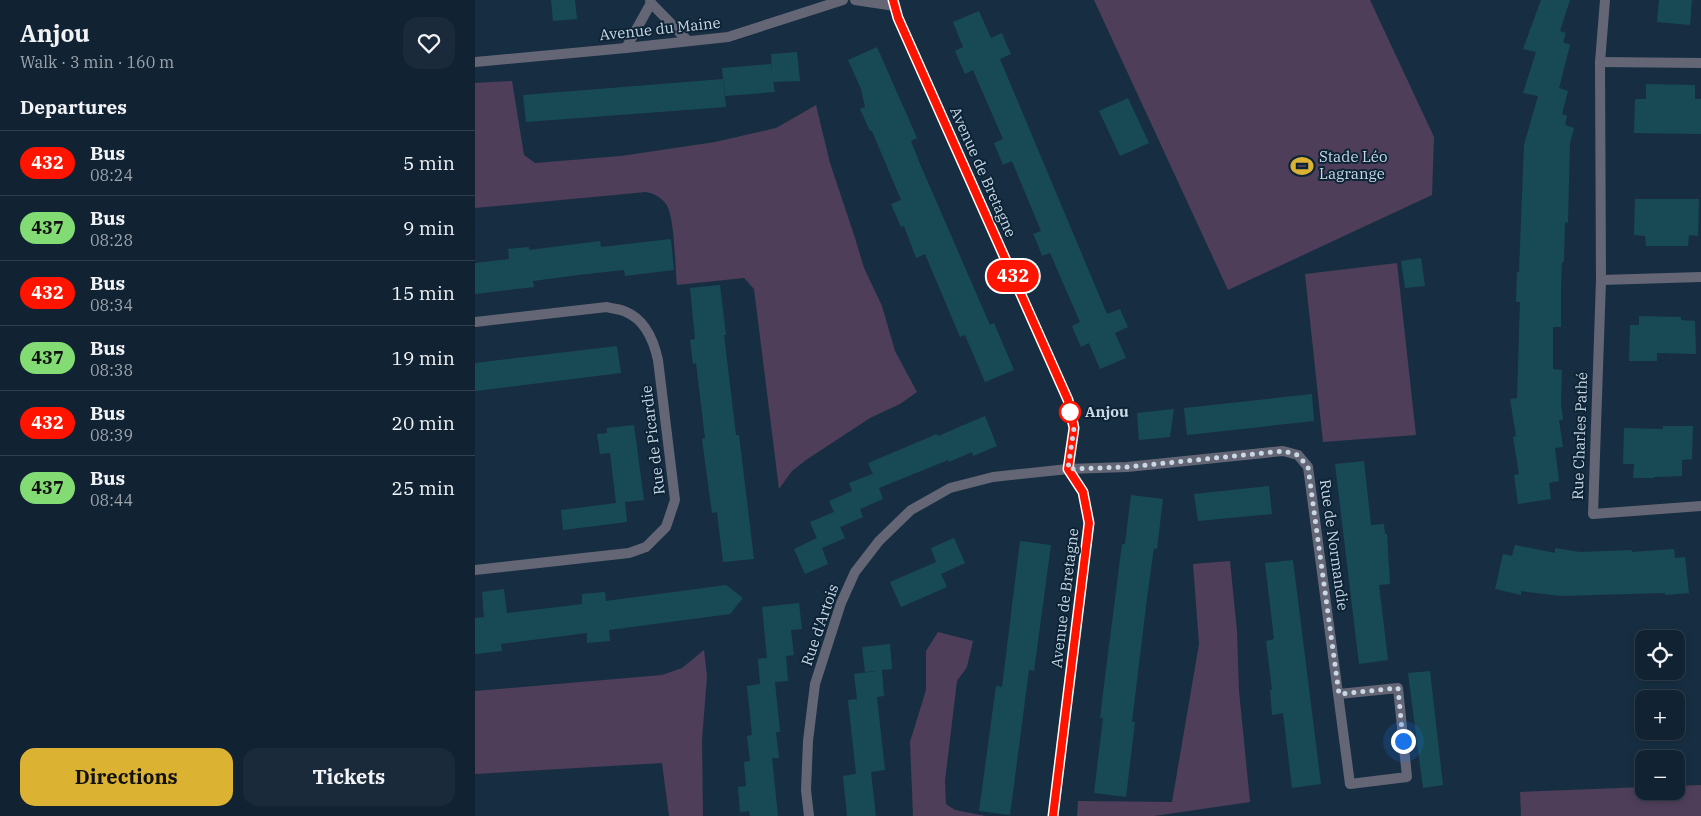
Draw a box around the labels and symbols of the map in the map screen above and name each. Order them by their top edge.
street label: Avenue du Maine [598,13,721,44]
street label: Avenue de Bretagne [946,104,1021,240]
place label: Stade Léo Lagrange [1319,147,1387,183]
sports icon: Stade Léo Lagrange [1289,153,1315,179]
line badge: 432 [984,260,1042,292]
street label: Rue Charles Pathé [1568,372,1591,500]
street label: Rue de Picardie [636,384,669,496]
marker: Anjou [1059,401,1081,423]
place label: Anjou [1085,402,1129,421]
street label: Rue de Normandie [1316,478,1353,612]
street label: Avenue de Bretagne [1046,527,1083,669]
street label: Rue d'Artois [797,582,842,668]
your location [1391,729,1416,754]

